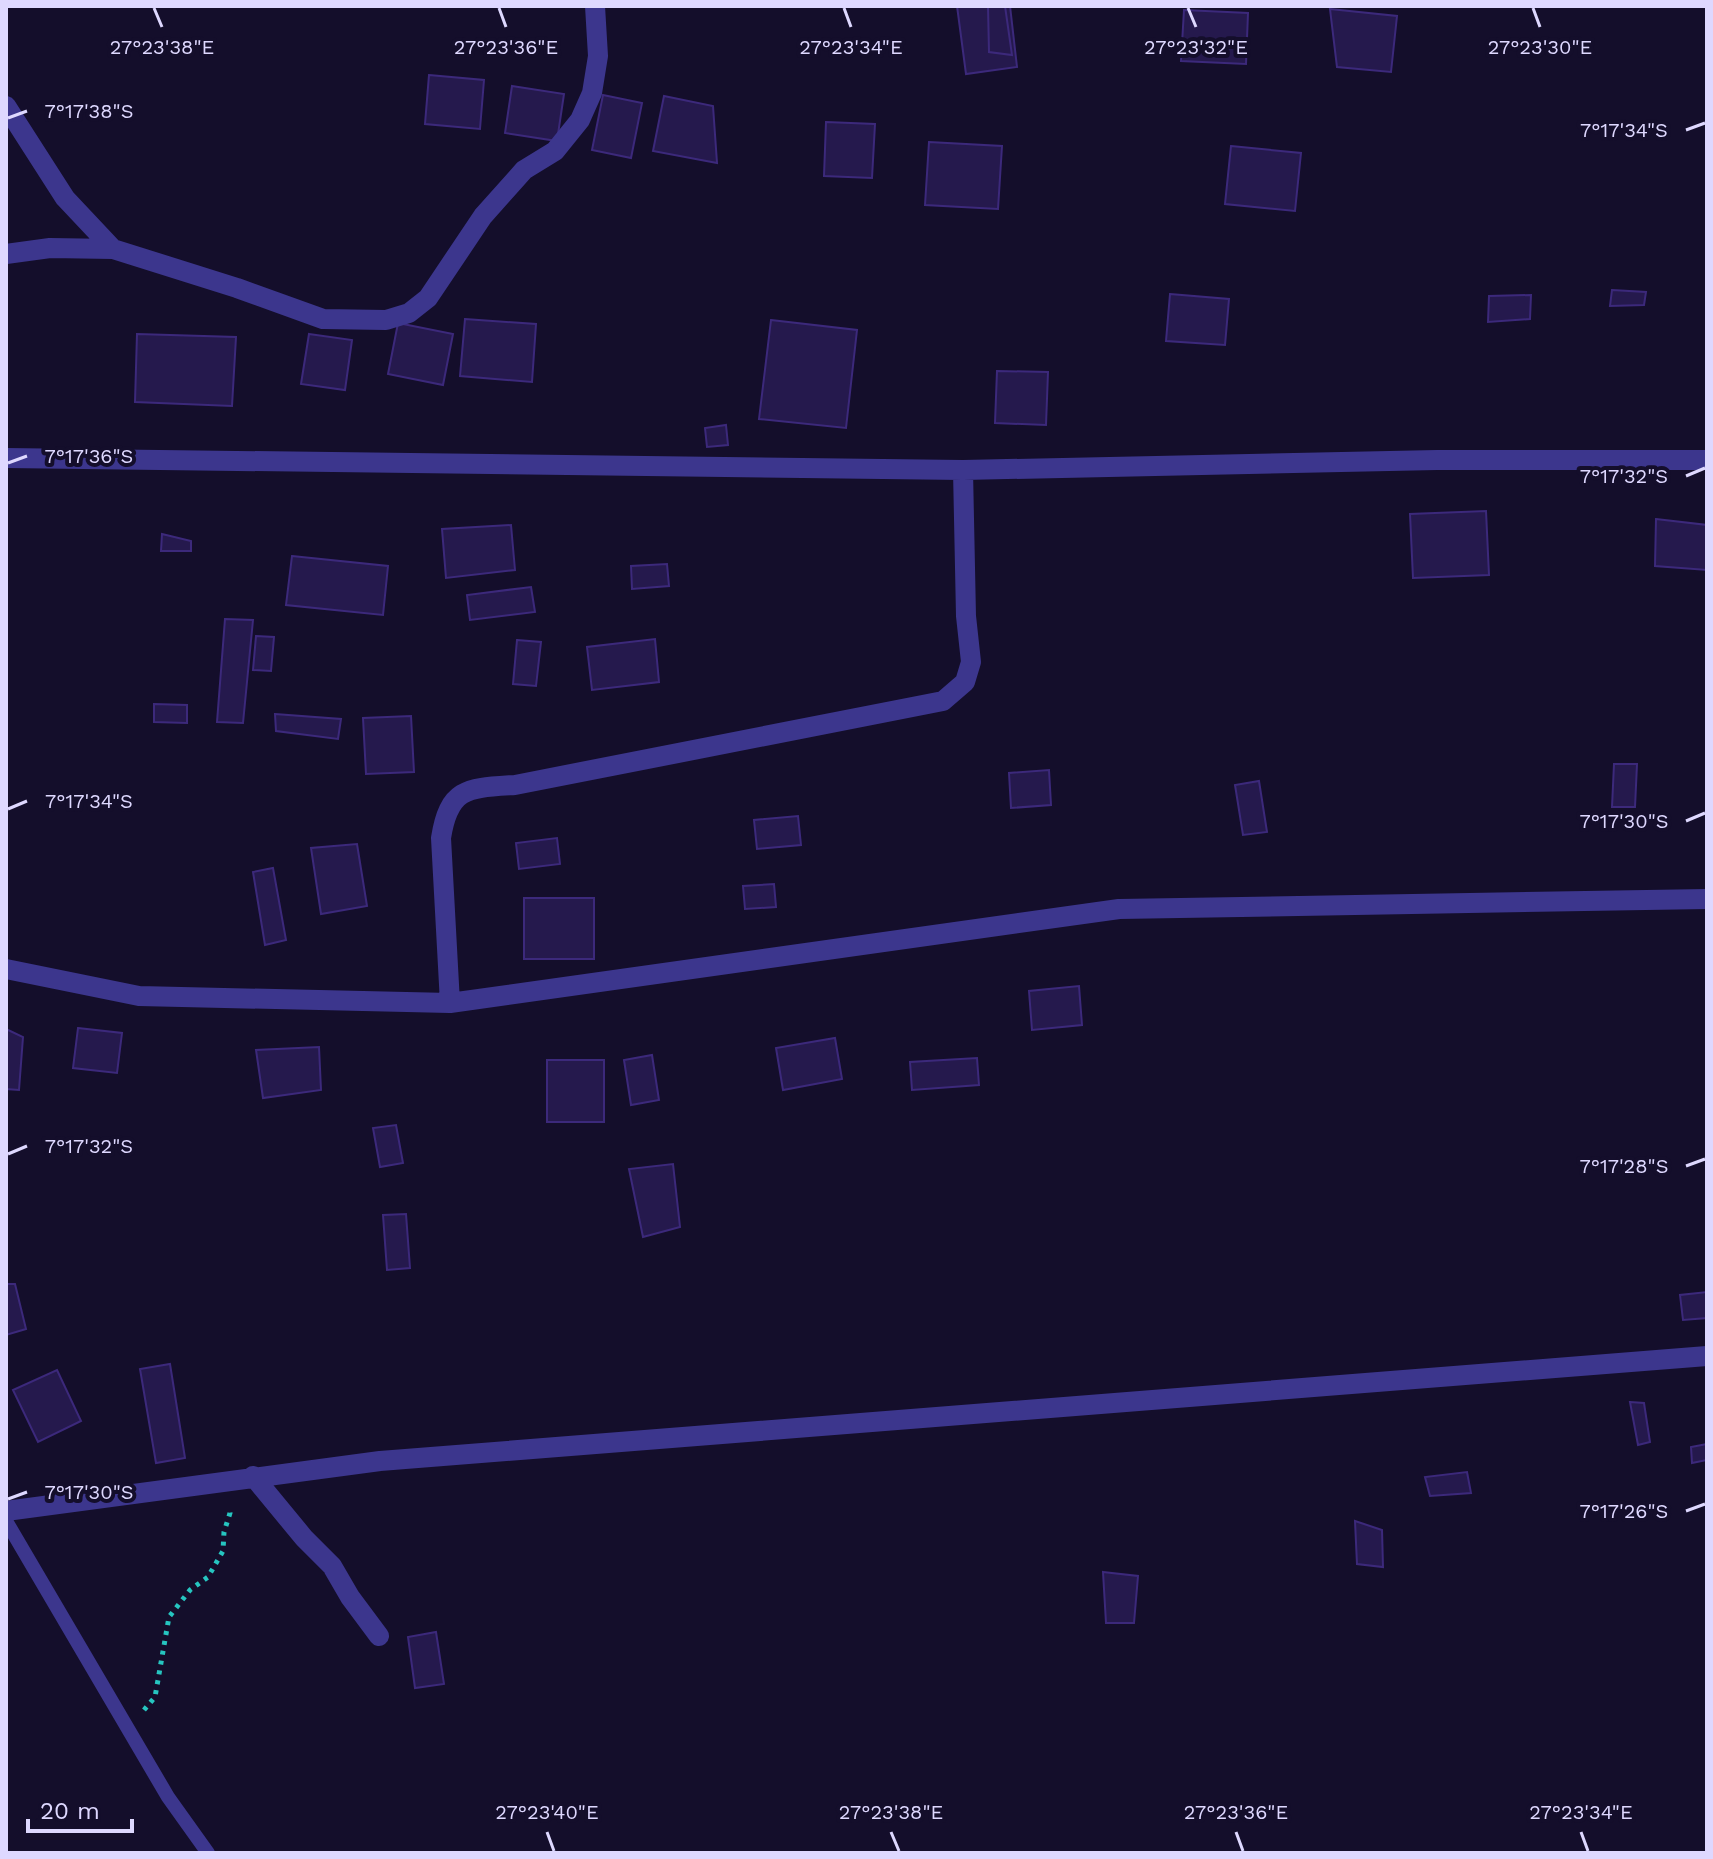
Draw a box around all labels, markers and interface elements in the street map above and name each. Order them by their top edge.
text: 27°23'38"E [110,35,214,59]
text: 27°23'36"E [454,35,558,59]
text: 27°23'34"E [799,35,903,59]
text: 27°23'32"E [1144,35,1248,59]
text: 27°23'30"E [1488,35,1592,59]
text: 7°17'38"S [45,99,133,123]
text: 7°17'34"S [1580,118,1668,142]
text: 7°17'36"S [45,444,133,468]
text: 7°17'32"S [1580,464,1668,488]
text: 7°17'34"S [45,789,133,813]
text: 7°17'30"S [1579,809,1669,833]
text: 7°17'32"S [45,1134,133,1158]
text: 7°17'28"S [1580,1154,1668,1178]
text: 7°17'30"S [44,1480,134,1504]
text: 7°17'26"S [1580,1499,1668,1523]
scale bar [28,1783,132,1833]
text: 20 m [40,1797,100,1825]
text: 27°23'40"E [495,1800,599,1824]
text: 27°23'38"E [839,1800,943,1824]
text: 27°23'36"E [1184,1800,1288,1824]
text: 27°23'34"E [1529,1800,1633,1824]

